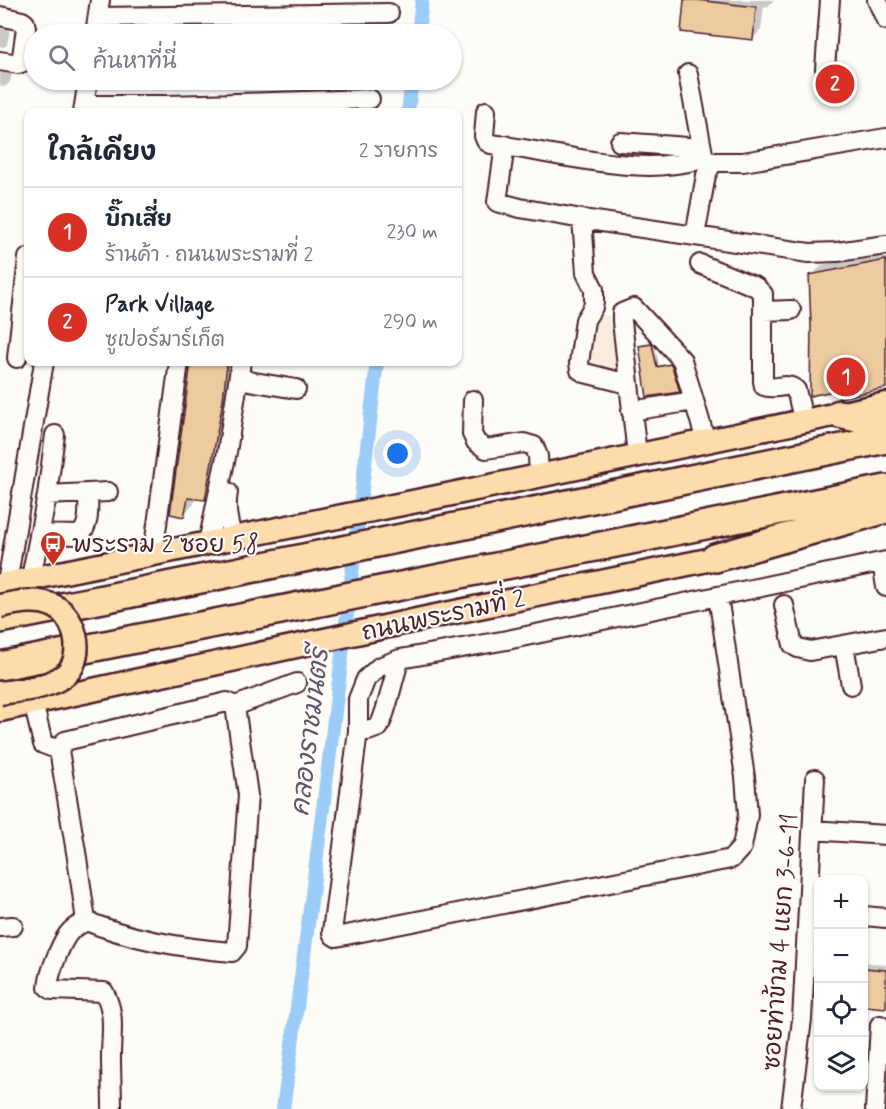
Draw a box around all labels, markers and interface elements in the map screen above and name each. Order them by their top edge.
search box [24,24,462,90]
icon: search [45,41,78,74]
text: ค้นหาที่นี่ [93,48,177,76]
pin: 2 [816,62,854,106]
text: ใกล้เคียง [48,136,156,170]
text: 2 รายการ [359,138,438,165]
text: บิ๊กเสี่ย [105,206,172,234]
text: 1 [63,219,72,246]
text: 230 m [386,219,438,246]
text: ร้านค้า · ถนนพระรามที่ 2 [105,242,313,269]
text: Park Village [105,291,214,319]
text: 2 [63,309,72,336]
text: 290 m [383,309,438,336]
text: ซูเปอร์มาร์เก็ต [105,327,225,354]
pin: 1 [826,354,866,400]
your location [383,439,412,468]
bus stop icon: พระราม 2 ซอย 58 [38,529,68,567]
place label: พระราม 2 ซอย 58 [72,530,259,561]
street label: ถนนพระรามที่ 2 [357,576,528,649]
water label: คลองราชมนตรี [283,640,339,818]
street label: ซอยท่าข้าม 4 แยก 3-6-11 [756,812,806,1072]
map controls [814,875,868,1091]
button: + [814,875,868,929]
button: − [814,929,868,983]
button: locate [814,983,868,1037]
button: layers [814,1037,868,1091]

